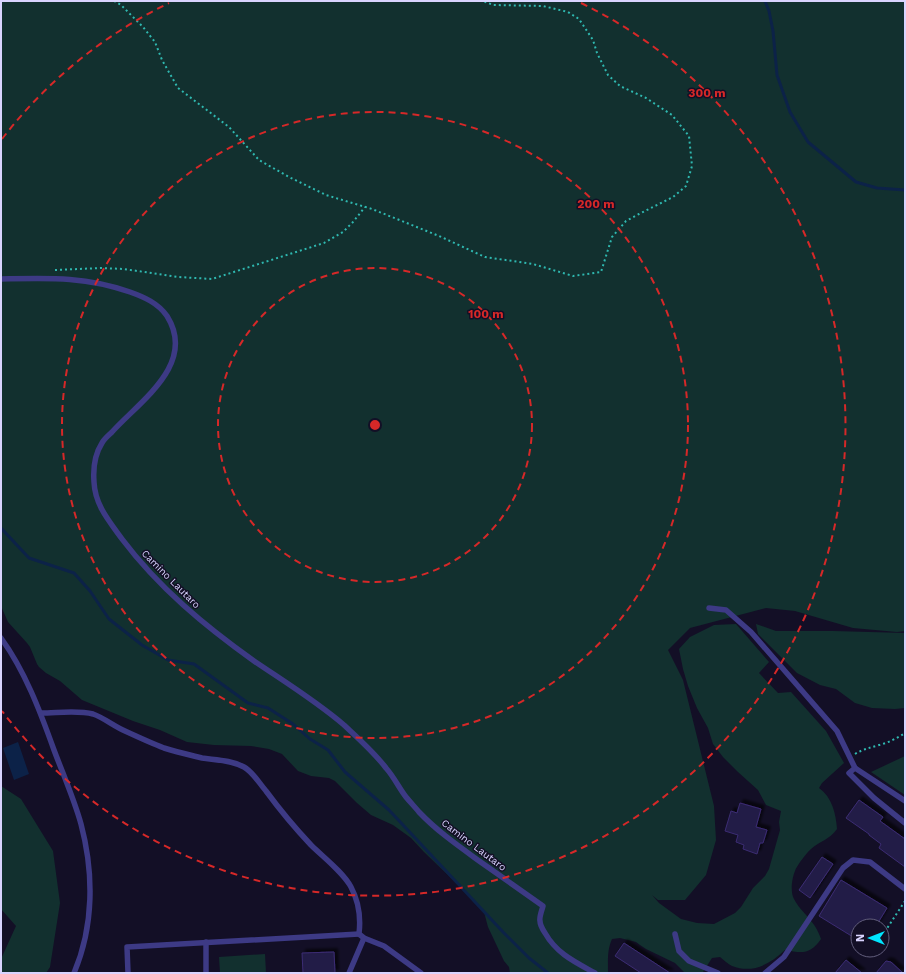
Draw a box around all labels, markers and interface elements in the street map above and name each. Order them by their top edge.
text: 300 m [688,86,726,100]
text: 200 m [577,197,615,211]
text: 100 m [468,307,504,321]
centre of rings [368,418,382,432]
street label: Camino Lautaro [140,548,202,610]
street label: Camino Lautaro [440,817,508,873]
north arrow [850,918,890,958]
text: N [854,934,867,942]

